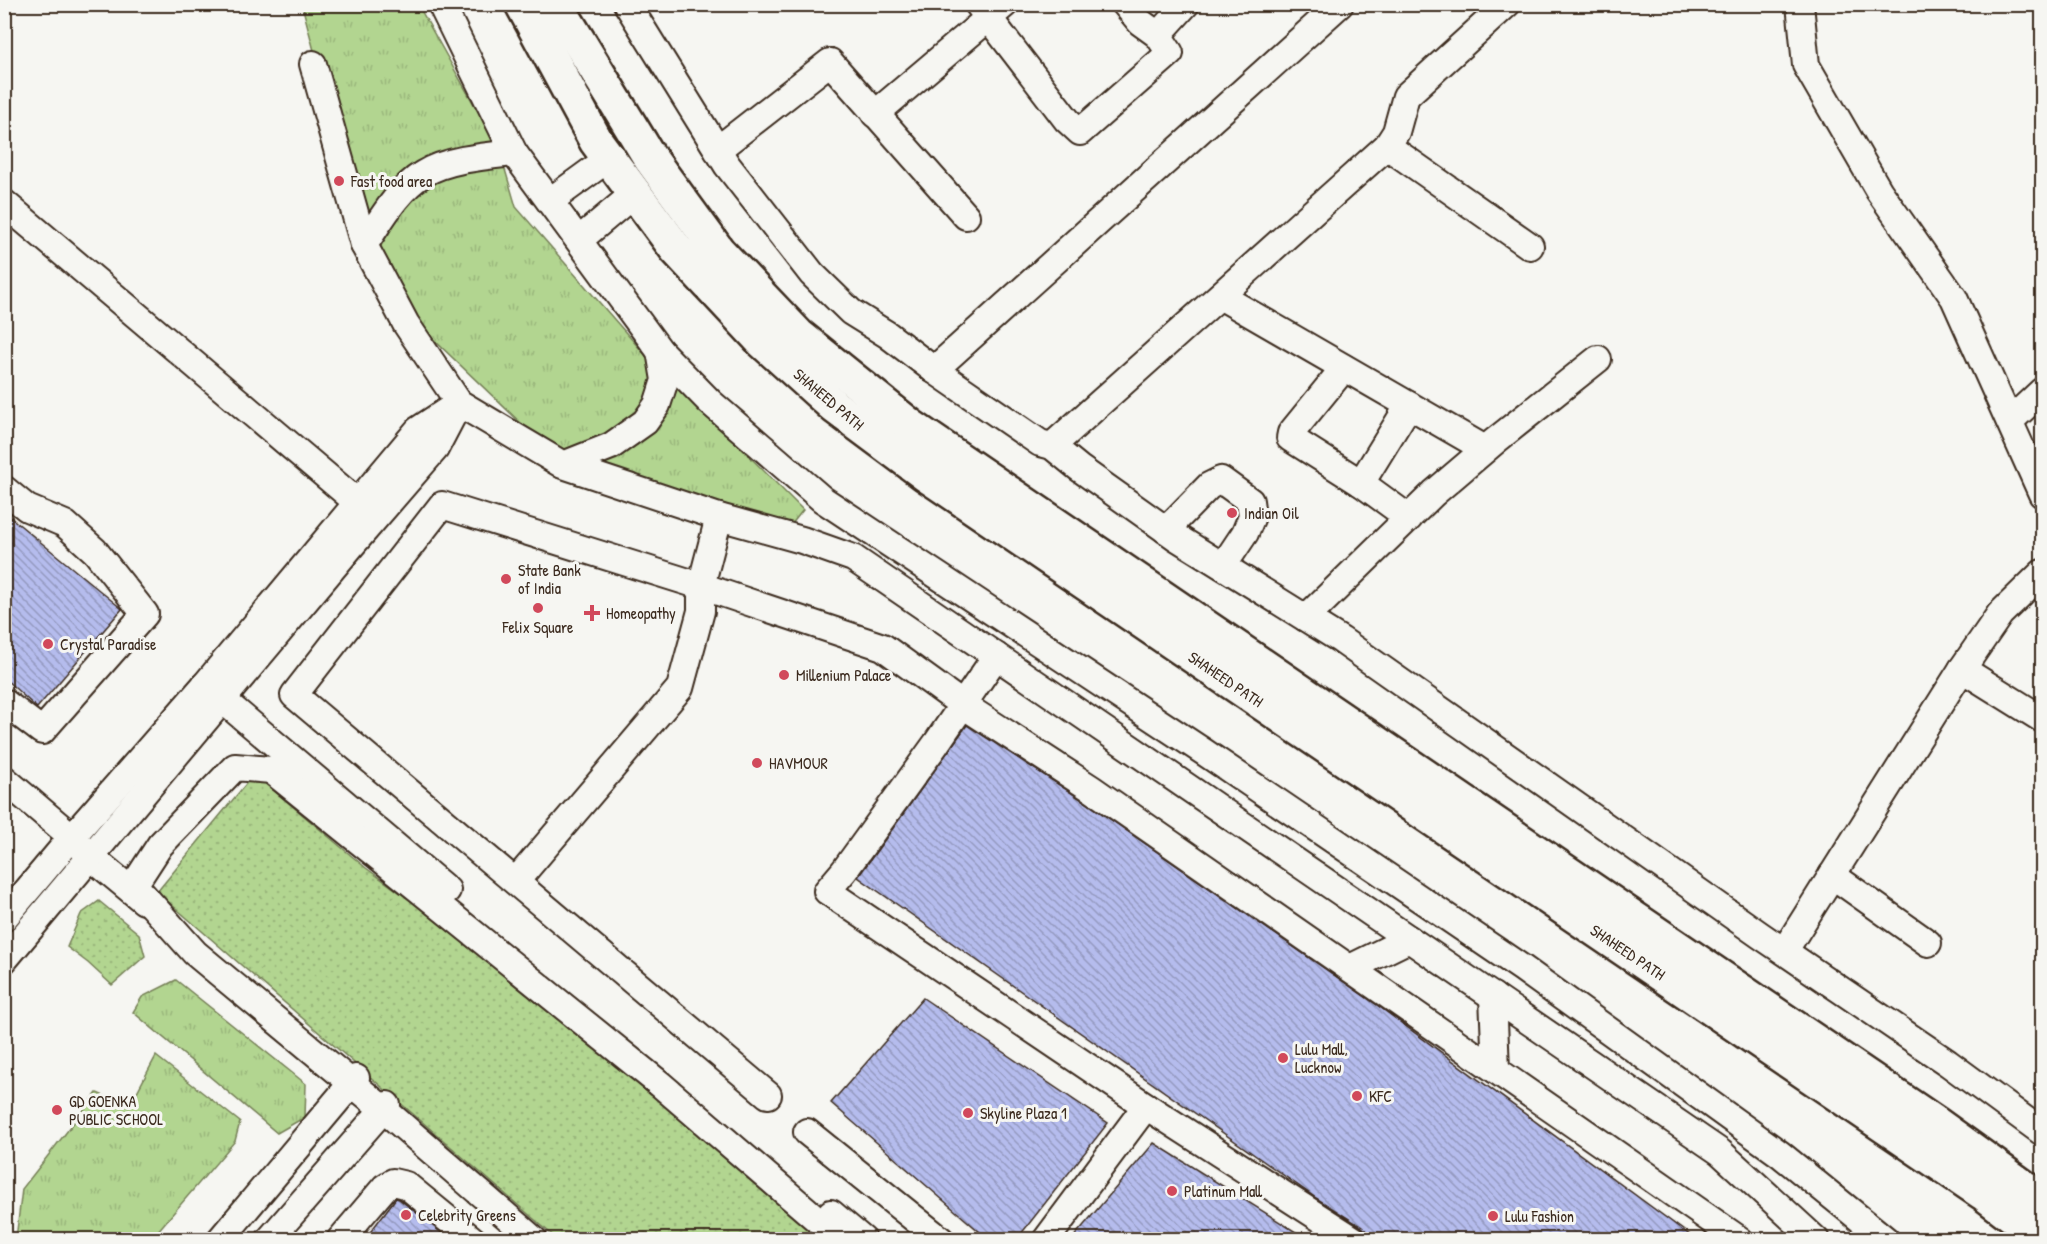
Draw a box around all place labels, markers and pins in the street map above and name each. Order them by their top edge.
place label: Fast food area [350,170,432,192]
marker: Fast food area [332,174,346,188]
place label: Indian Oil [1244,502,1299,524]
marker: Indian Oil [1225,506,1239,520]
place label: State Bank of India [518,559,581,599]
marker: State Bank of India [499,572,513,586]
marker: Felix Square [531,601,545,615]
place label: Homeopathy [606,602,676,624]
marker: Homeopathy [583,604,601,622]
place label: Felix Square [501,616,574,638]
place label: Crystal Paradise [60,633,157,655]
marker: Crystal Paradise [41,637,55,651]
place label: Millenium Palace [796,664,892,686]
marker: Millenium Palace [777,668,791,682]
place label: HAVMOUR [769,752,828,774]
marker: HAVMOUR [750,756,764,770]
place label: Lulu Mall, Lucknow [1295,1038,1348,1078]
marker: Lulu Mall, Lucknow [1276,1051,1290,1065]
place label: KFC [1369,1085,1392,1107]
marker: KFC [1350,1089,1364,1103]
place label: GD GOENKA PUBLIC SCHOOL [69,1090,163,1130]
place label: Skyline Plaza 1 [980,1102,1067,1124]
marker: GD GOENKA PUBLIC SCHOOL [50,1103,64,1117]
marker: Skyline Plaza 1 [961,1106,975,1120]
place label: Platinum Mall [1184,1180,1262,1202]
marker: Platinum Mall [1165,1184,1179,1198]
place label: Celebrity Greens [418,1204,516,1226]
place label: Lulu Fashion [1505,1205,1574,1227]
marker: Celebrity Greens [399,1208,413,1222]
marker: Lulu Fashion [1486,1209,1500,1223]

